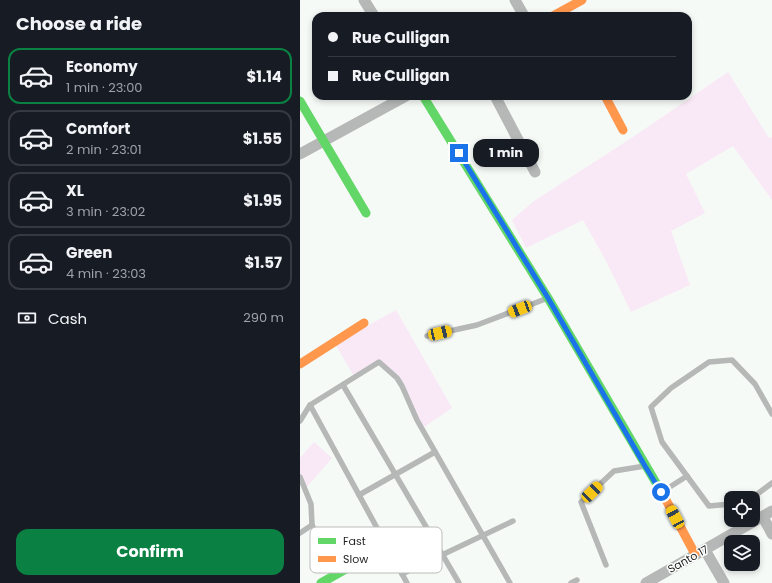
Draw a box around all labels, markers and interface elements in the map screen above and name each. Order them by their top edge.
text: Choose a ride [16,11,142,36]
text: Rue Culligan [352,27,450,48]
text: Economy [66,56,138,77]
icon: car [18,58,54,94]
text: Rue Culligan [352,65,450,86]
text: $1.14 [246,66,282,87]
text: 1 min · 23:00 [66,78,142,97]
text: Comfort [66,118,130,139]
icon: car [18,120,54,156]
text: $1.55 [243,128,282,149]
callout: 1 min [473,139,539,167]
text: 2 min · 23:01 [66,140,142,159]
text: 1 min [489,143,523,162]
route end [450,144,468,162]
text: XL [66,180,84,201]
icon: car [18,182,54,218]
text: $1.95 [243,190,282,211]
text: 3 min · 23:02 [66,202,145,221]
text: Green [66,242,112,263]
icon: car [18,244,54,280]
text: $1.57 [244,252,282,273]
text: 4 min · 23:03 [66,264,146,283]
car [507,299,533,319]
icon: cash [16,307,38,329]
text: Cash [48,308,87,329]
text: 290 m [243,308,284,327]
car [427,324,453,342]
car [579,479,605,505]
route start [652,483,670,501]
map controls [724,491,760,571]
button: locate [724,491,760,527]
car [664,504,686,530]
legend [310,527,442,573]
button: Confirm [16,529,284,575]
text: Fast [343,533,366,549]
button: layers [724,535,760,571]
street label: Santo 17 [665,541,711,577]
text: Slow [343,551,368,567]

